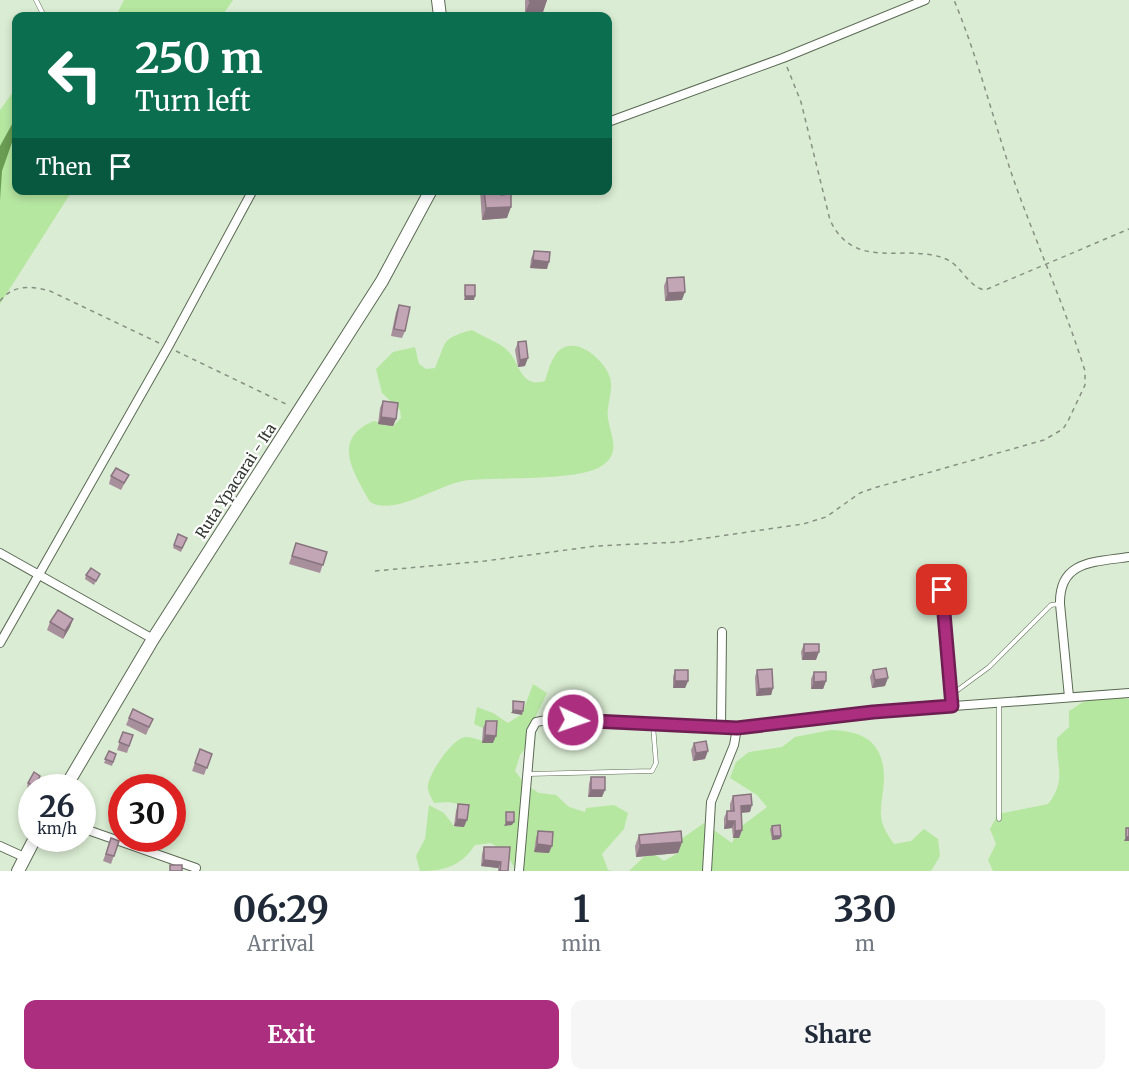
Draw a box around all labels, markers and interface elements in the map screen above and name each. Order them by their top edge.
text: 250 m [135,32,263,84]
icon: left [36,36,114,114]
text: Turn left [135,84,250,118]
icon: arrive [104,150,137,183]
text: Then [36,153,92,181]
street label: Ruta Ypacarai - Ita [191,420,280,542]
pin [916,564,967,615]
icon: arrive [925,573,958,606]
position arrow [541,688,605,752]
speed limit sign: 30 [108,774,186,852]
text: 26 [39,787,75,825]
text: km/h [37,819,77,838]
text: 06:29 [232,887,329,932]
text: 1 [573,887,590,932]
text: 330 [833,887,897,932]
text: Arrival [247,931,314,956]
text: min [561,931,601,956]
text: m [855,931,875,956]
button: Exit [24,1000,559,1069]
button: Share [571,1000,1105,1069]

